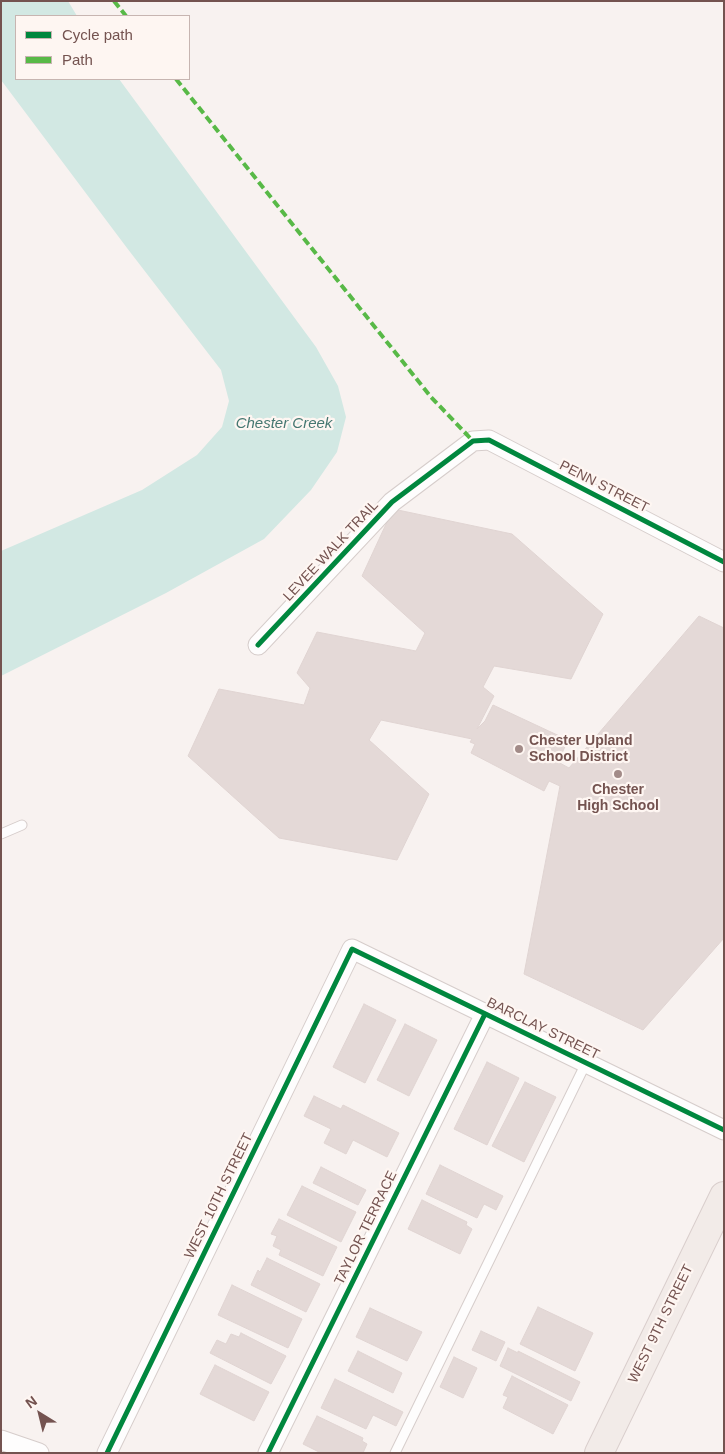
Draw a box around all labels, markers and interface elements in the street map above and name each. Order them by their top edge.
legend [15,15,190,80]
text: Cycle path [62,26,133,43]
text: Path [62,51,93,68]
water label: Chester Creek [236,415,332,433]
street label: PENN STREET [557,457,651,517]
street label: LEVEE WALK TRAIL [280,497,382,605]
place label: Chester Upland School District [529,733,632,766]
marker: Chester Upland School District [513,743,525,755]
marker: Chester High School [612,768,624,780]
place label: Chester High School [577,782,659,814]
street label: BARCLAY STREET [484,994,602,1064]
street label: WEST 10TH STREET [181,1130,257,1262]
street label: TAYLOR TERRACE [331,1168,401,1288]
street label: WEST 9TH STREET [625,1262,697,1386]
north arrow [15,1389,65,1439]
text: N [22,1392,40,1411]

